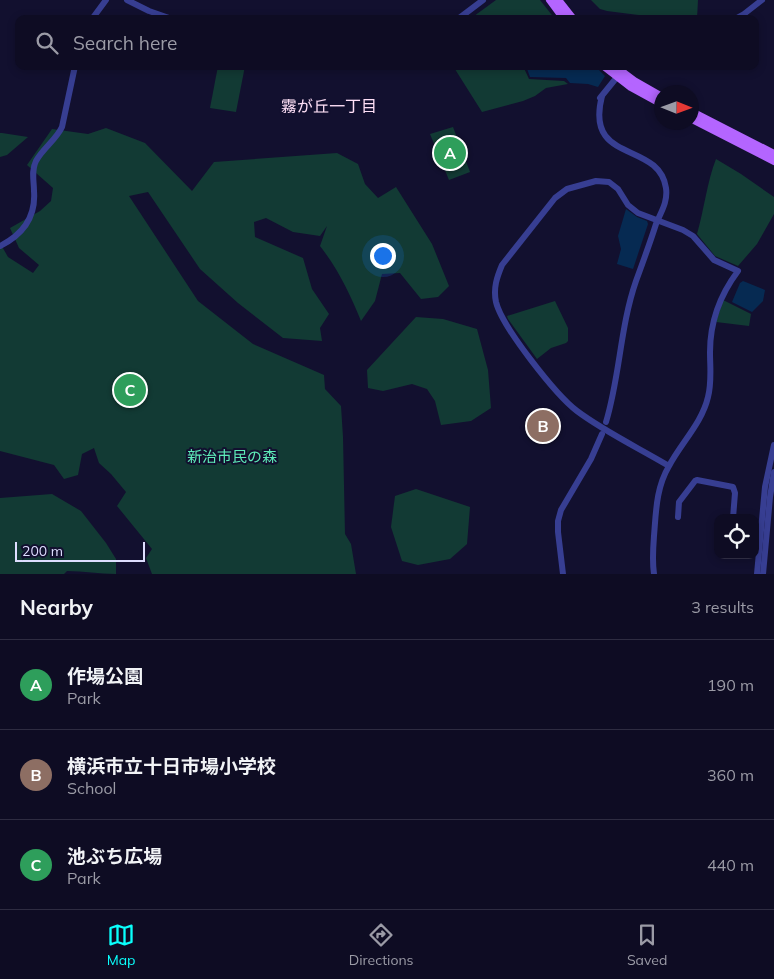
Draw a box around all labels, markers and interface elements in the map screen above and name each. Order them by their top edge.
search box [15,15,759,70]
icon: search [33,29,61,57]
text: Search here [73,31,177,55]
north arrow [654,85,699,130]
district label: 霧が丘一丁目 [281,96,377,116]
pin: A [434,134,466,172]
your location [370,243,396,269]
pin: C [114,371,146,409]
pin: B [527,407,559,445]
park label: 新治市民の森 [187,447,277,466]
map controls [714,514,759,559]
button: locate [714,514,759,559]
scale bar [15,539,145,562]
text: 200 m [22,542,63,560]
text: Nearby [20,594,93,620]
text: 3 results [691,597,754,617]
text: 作場公園 [67,664,143,688]
text: A [30,675,42,695]
text: 190 m [707,675,754,695]
text: Park [67,688,101,708]
text: 横浜市立十日市場小学校 [67,754,276,778]
text: B [30,765,42,785]
text: 360 m [707,765,754,785]
text: School [67,778,116,798]
text: 池ぶち広場 [67,844,162,868]
text: C [31,855,41,875]
text: 440 m [707,855,754,875]
text: Park [67,868,101,888]
tab: Map [107,921,135,969]
tab: Directions [349,921,414,969]
tab: Saved [627,921,667,969]

